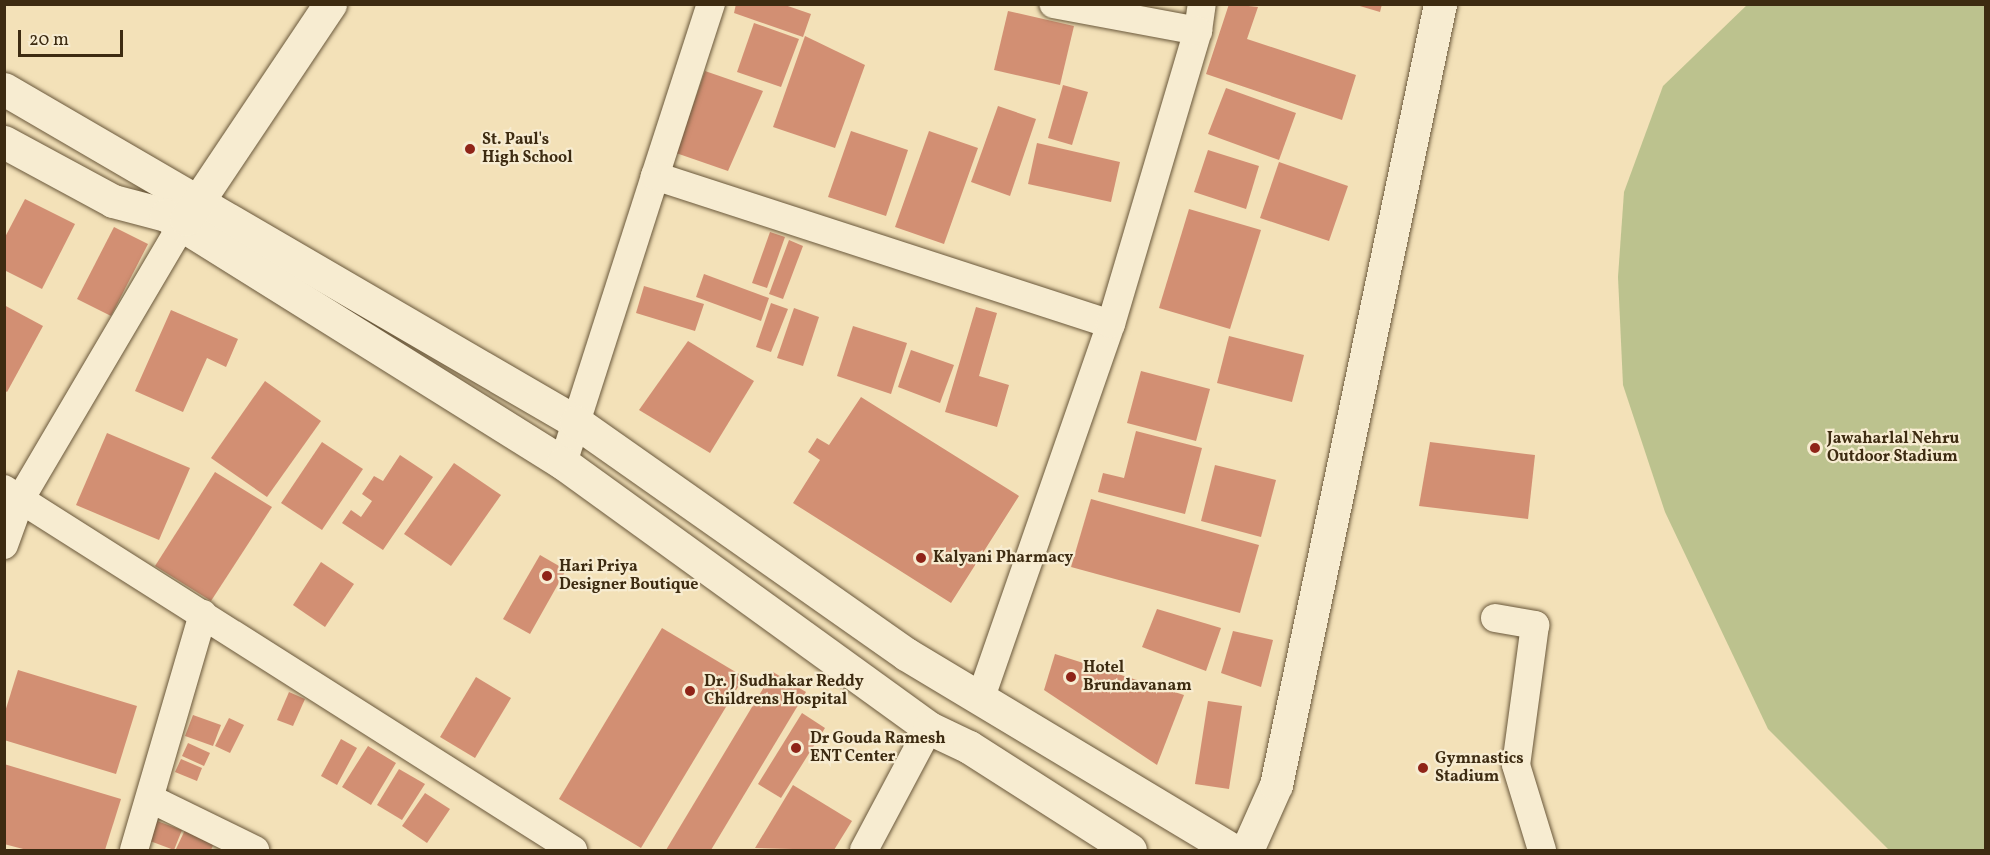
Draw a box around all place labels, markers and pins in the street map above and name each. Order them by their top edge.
place label: St. Paul's High School [482,130,573,168]
marker: St. Paul's High School [463,142,477,156]
place label: Jawaharlal Nehru Outdoor Stadium [1827,429,1959,467]
marker: Jawaharlal Nehru Outdoor Stadium [1808,441,1822,455]
place label: Kalyani Pharmacy [933,548,1073,568]
marker: Kalyani Pharmacy [914,551,928,565]
place label: Hari Priya Designer Boutique [559,557,698,595]
marker: Hari Priya Designer Boutique [540,569,554,583]
place label: Hotel Brundavanam [1083,658,1192,696]
marker: Hotel Brundavanam [1064,670,1078,684]
place label: Dr. J Sudhakar Reddy Childrens Hospital [704,672,864,710]
marker: Dr. J Sudhakar Reddy Childrens Hospital [681,682,699,700]
place label: Dr Gouda Ramesh ENT Center [810,729,946,767]
marker: Dr Gouda Ramesh ENT Center [787,739,805,757]
place label: Gymnastics Stadium [1435,749,1524,787]
marker: Gymnastics Stadium [1416,761,1430,775]

